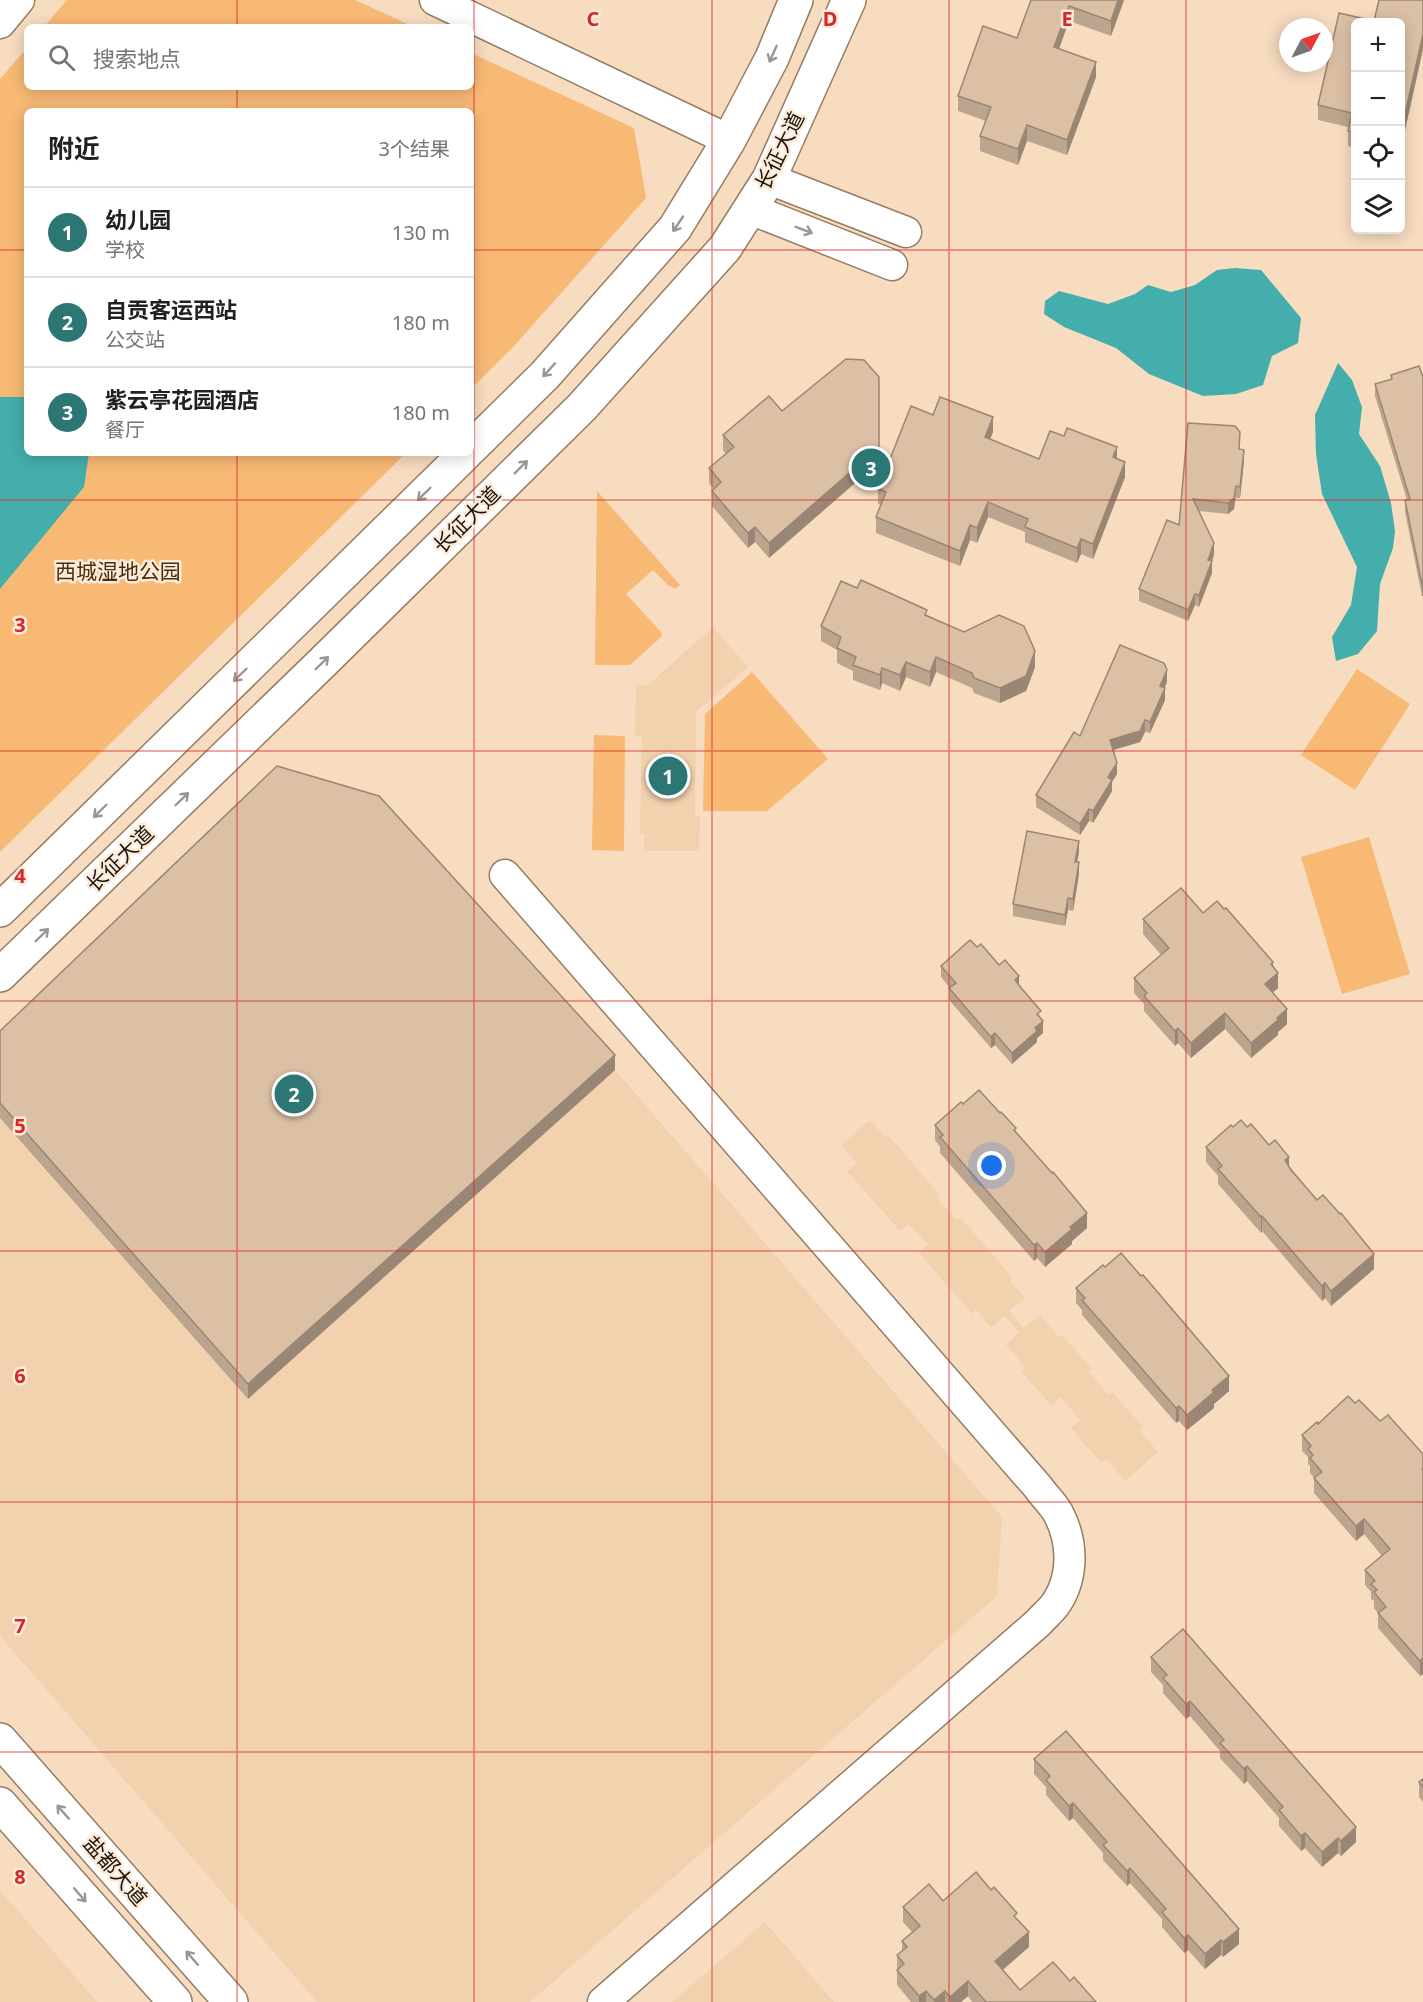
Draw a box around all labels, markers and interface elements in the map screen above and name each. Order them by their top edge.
text: C [587,5,600,32]
text: D [823,5,837,32]
text: E [1061,5,1073,32]
north arrow [1279,18,1333,72]
map controls [1351,18,1405,234]
button: + [1351,18,1405,72]
search box [24,24,474,90]
icon: search [45,41,78,74]
text: 搜索地点 [93,43,181,73]
one-way arrow [767,44,779,62]
button: − [1351,72,1405,126]
street label: 长征大道 [748,107,810,194]
button: locate [1351,126,1405,180]
text: 附近 [48,130,100,166]
text: 3个结果 [379,135,450,162]
button: layers [1351,180,1405,234]
text: 幼儿园 [105,204,171,234]
one-way arrow [671,215,684,232]
text: 1 [62,219,73,246]
text: 130 m [392,219,450,246]
one-way arrow [795,226,813,237]
text: 学校 [105,236,145,263]
text: 自贡客运西站 [105,294,237,324]
text: 2 [62,309,73,336]
text: 180 m [392,309,450,336]
text: 公交站 [105,326,165,353]
one-way arrow [542,363,556,378]
text: 紫云亭花园酒店 [105,384,259,414]
text: 3 [62,399,73,426]
text: 180 m [392,399,450,426]
text: 餐厅 [105,416,145,443]
pin: 3 [852,446,890,490]
one-way arrow [513,460,528,475]
street label: 长征大道 [427,480,506,559]
one-way arrow [416,487,431,501]
park label: 西城湿地公园 [55,557,181,585]
text: 3 [14,611,26,638]
one-way arrow [315,656,330,671]
one-way arrow [232,667,247,682]
pin: 1 [648,754,688,798]
one-way arrow [175,792,190,806]
one-way arrow [93,804,108,818]
street label: 长征大道 [79,819,159,898]
text: 4 [14,862,26,889]
one-way arrow [34,928,49,942]
pin: 2 [274,1072,314,1116]
text: 5 [14,1112,26,1139]
your location [977,1151,1006,1180]
text: 6 [14,1362,26,1389]
text: 7 [14,1612,26,1639]
one-way arrow [56,1805,70,1820]
street label: 盐都大道 [78,1829,154,1911]
text: 8 [14,1863,26,1890]
one-way arrow [73,1887,87,1902]
one-way arrow [185,1951,199,1966]

